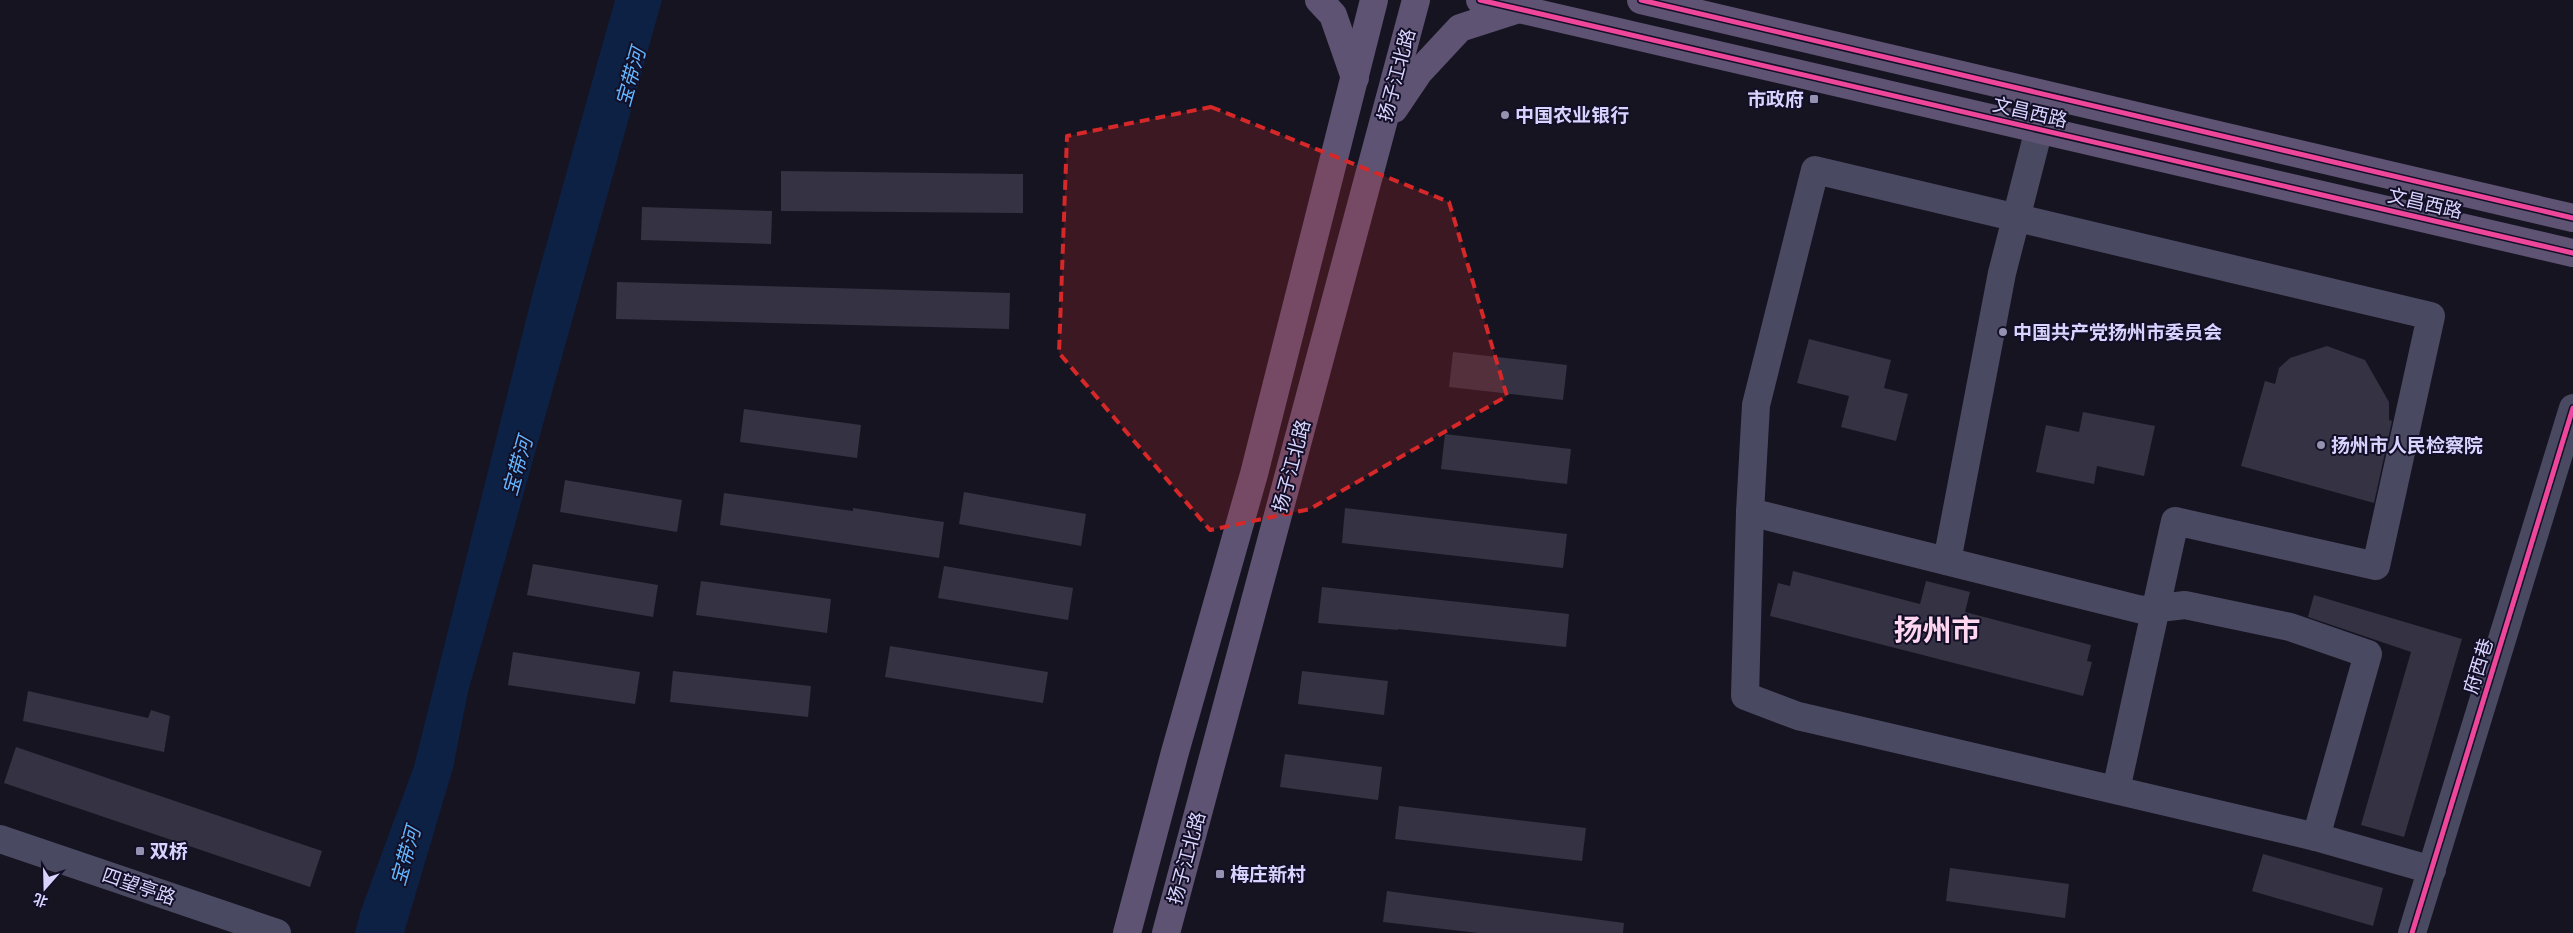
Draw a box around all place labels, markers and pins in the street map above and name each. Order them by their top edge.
place label: 市政府 [1747,87,1804,111]
marker: 市政府 [1808,93,1820,105]
place label: 中国农业银行 [1515,103,1629,127]
marker: 中国农业银行 [1499,109,1511,121]
place label: 中国共产党扬州市委员会 [2013,320,2222,344]
marker: 中国共产党扬州市委员会 [1997,326,2009,338]
place label: 扬州市人民检察院 [2331,433,2483,457]
marker: 扬州市人民检察院 [2315,439,2327,451]
place label: 双桥 [150,839,188,863]
marker: 双桥 [134,845,146,857]
place label: 梅庄新村 [1230,862,1306,886]
marker: 梅庄新村 [1214,868,1226,880]

